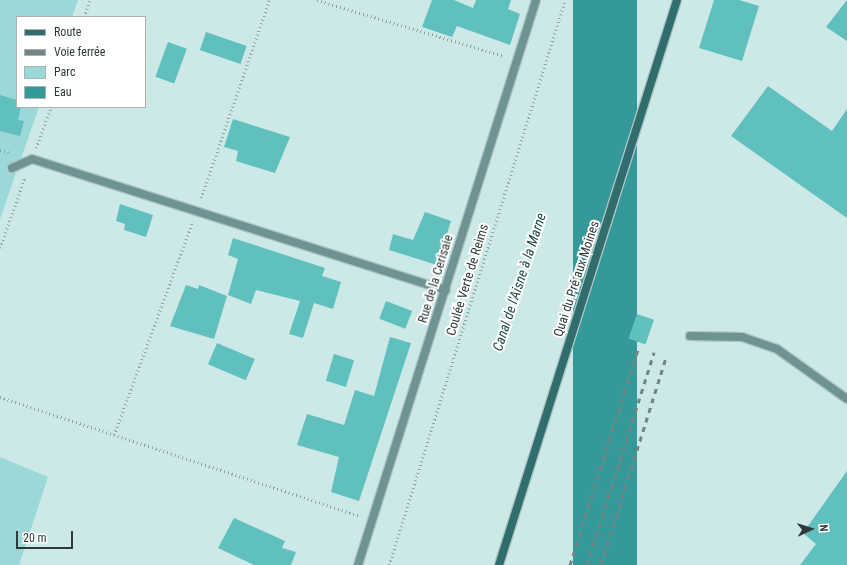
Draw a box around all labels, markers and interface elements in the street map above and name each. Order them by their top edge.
legend [16,16,146,108]
text: Route [54,25,81,39]
text: Voie ferrée [54,45,105,59]
text: Parc [54,65,75,79]
text: Eau [54,85,72,99]
water label: Canal de l'Aisne à la Marne [489,211,549,353]
street label: Quai du Pré aux Moines [551,219,603,339]
street label: Coulée Verte de Reims [444,222,492,338]
street label: Rue de la Cerisaie [415,233,457,325]
north arrow [791,509,831,549]
scale bar [18,523,75,549]
text: N [817,524,830,532]
text: 20 m [23,531,47,545]

